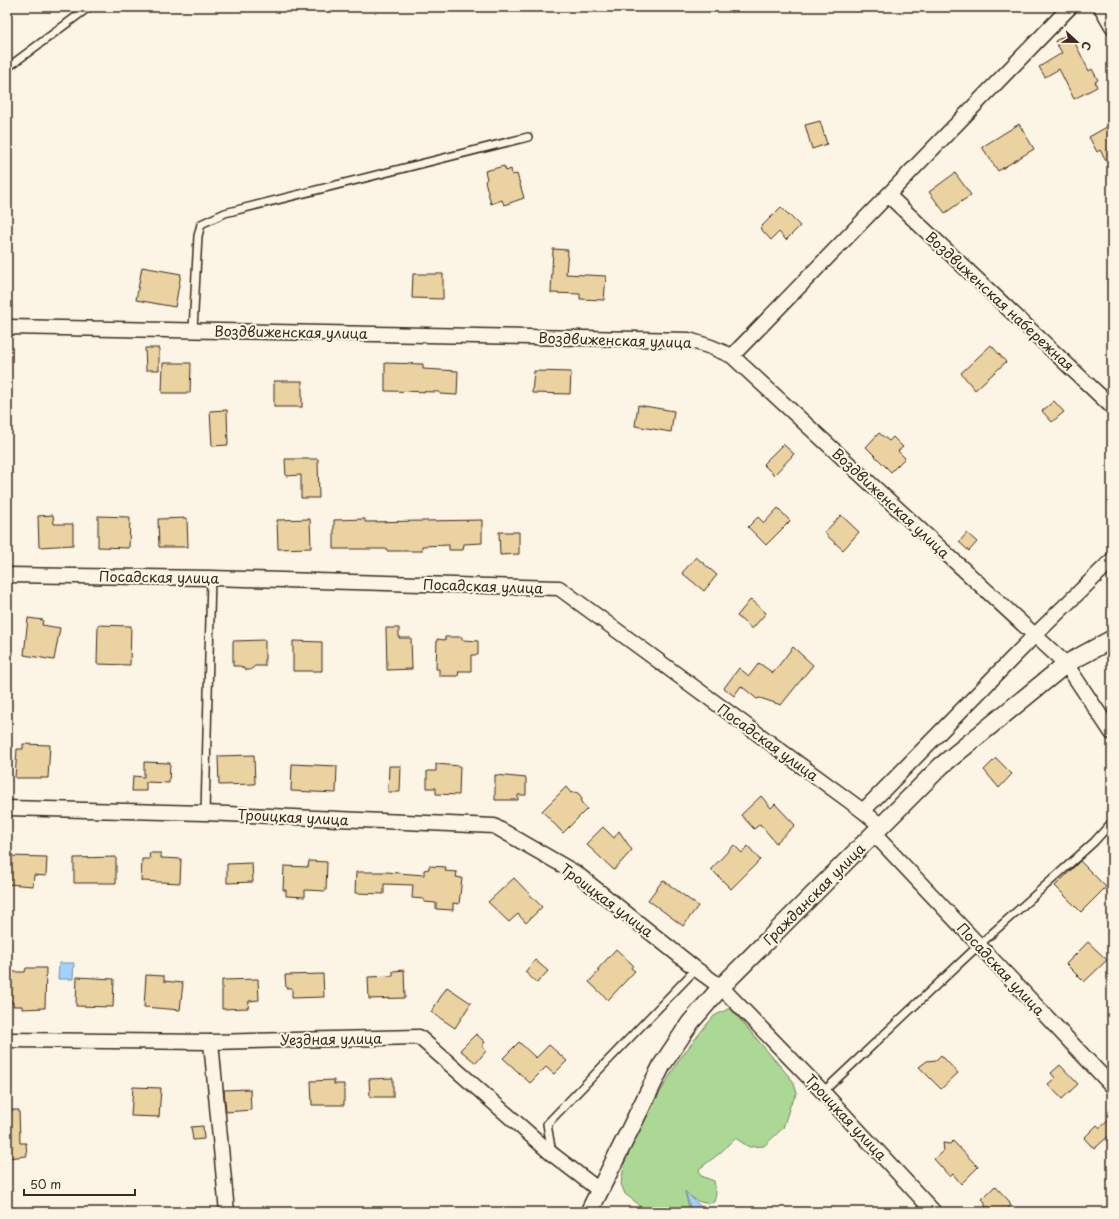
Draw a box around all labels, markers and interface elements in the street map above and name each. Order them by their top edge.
north arrow [1057,22,1097,62]
text: С [1077,39,1096,53]
street label: Воздвиженская набережная [921,226,1079,376]
street label: Воздвиженская улица [214,320,368,344]
street label: Воздвиженская улица [538,327,692,353]
street label: Воздвиженская улица [828,443,954,563]
street label: Посадская улица [99,565,219,589]
street label: Посадская улица [423,573,544,599]
street label: Посадская улица [713,698,823,786]
street label: Троицкая улица [237,804,349,830]
street label: Гражданская улица [758,838,870,950]
street label: Троицкая улица [556,858,658,942]
street label: Посадская улица [952,918,1050,1020]
street label: Уездная улица [280,1028,382,1050]
street label: Троицкая улица [800,1069,892,1165]
scale bar [24,1171,135,1197]
text: 50 m [30,1175,61,1193]

